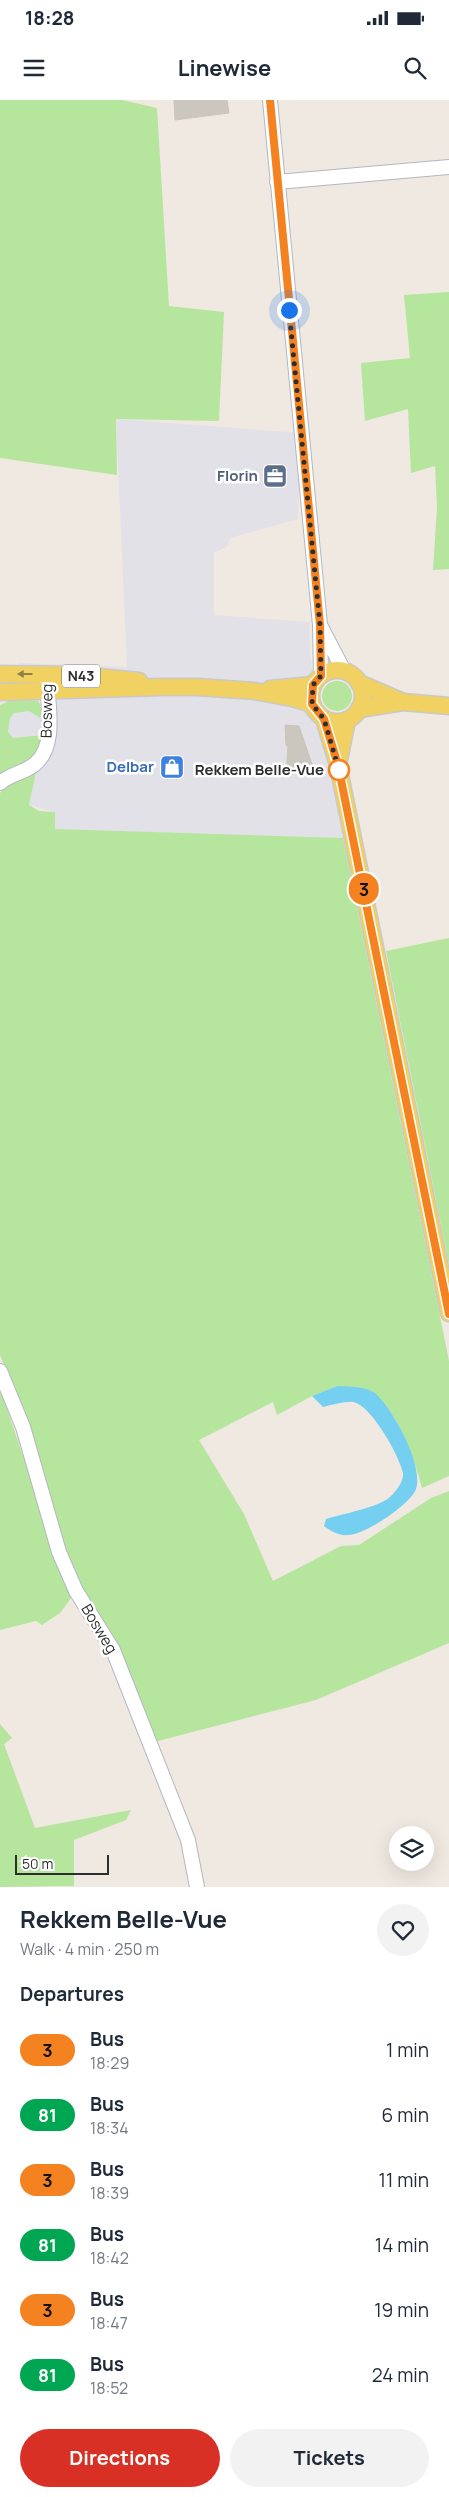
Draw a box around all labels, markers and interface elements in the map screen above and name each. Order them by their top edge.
text: 18:28 [25,5,74,31]
text: Linewise [178,53,271,83]
icon: menu [20,54,48,82]
icon: search [401,54,429,82]
your location [277,298,302,323]
office icon: Florin [262,463,288,489]
place label: Florin [217,465,258,486]
road number: N43 [62,664,100,688]
one-way arrow [17,670,33,678]
street label: Bosweg [36,684,57,738]
shop icon: Delbar [159,754,185,780]
place label: Delbar [106,756,154,777]
place label: Rekkem Belle-Vue [195,759,324,780]
marker: Rekkem Belle-Vue [328,759,350,781]
line badge: 3 [348,873,380,905]
text: 3 [359,877,369,901]
street label: Bosweg [76,1600,122,1657]
map controls [389,1826,434,1871]
button: layers [389,1826,434,1871]
scale bar [15,1852,109,1875]
text: 50 m [22,1854,53,1873]
text: Rekkem Belle-Vue [20,1902,227,1935]
button: heart [377,1904,429,1956]
text: Walk · 4 min · 250 m [20,1938,159,1960]
text: Departures [20,1981,124,2007]
text: Bus [90,2026,124,2052]
text: 1 min [386,2037,429,2063]
text: 3 [42,2038,53,2062]
text: 18:29 [90,2052,129,2074]
text: Bus [90,2091,124,2117]
text: 6 min [382,2102,429,2128]
text: 81 [38,2103,57,2127]
text: 18:34 [90,2117,129,2139]
text: Bus [90,2156,124,2182]
text: 11 min [379,2167,429,2193]
text: 3 [42,2168,53,2192]
text: 18:39 [90,2182,129,2204]
text: Bus [90,2221,124,2247]
text: 14 min [375,2232,429,2258]
text: 81 [38,2233,57,2257]
text: 18:42 [90,2247,129,2269]
text: Bus [90,2286,124,2312]
text: 19 min [374,2297,429,2323]
text: 3 [42,2298,53,2322]
text: 18:47 [90,2312,128,2334]
text: Bus [90,2351,124,2377]
text: 24 min [372,2362,429,2388]
text: 81 [38,2363,57,2387]
text: 18:52 [90,2377,128,2399]
button: Directions [20,2429,220,2487]
button: Tickets [230,2429,429,2487]

